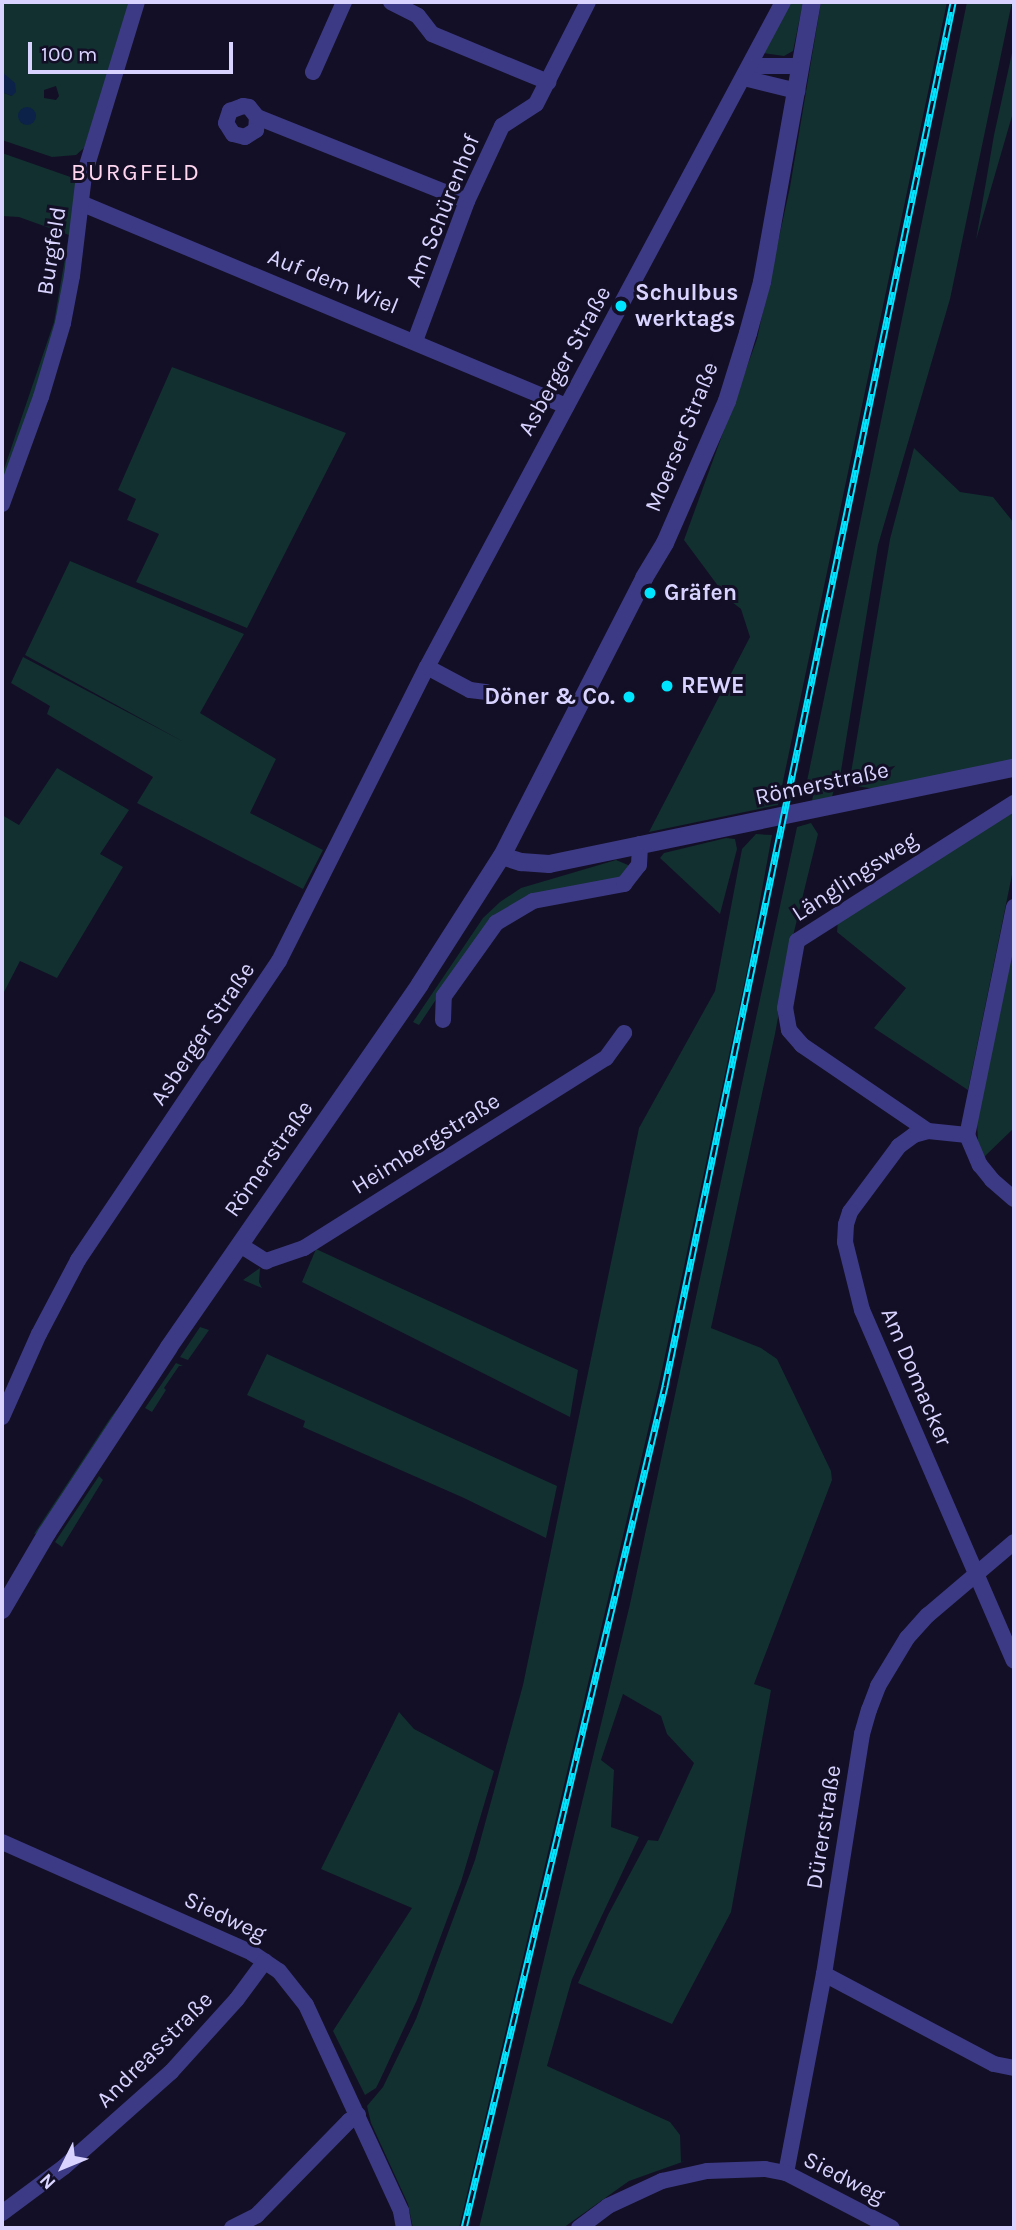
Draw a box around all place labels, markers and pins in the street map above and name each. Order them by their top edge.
place label: Schulbus werktags [635,279,738,333]
marker: Schulbus werktags [613,298,629,314]
place label: Gräfen [664,579,737,607]
marker: Gräfen [642,585,658,601]
place label: REWE [681,672,745,700]
marker: REWE [659,678,675,694]
place label: Döner & Co. [484,683,615,711]
marker: Döner & Co. [621,689,637,705]

